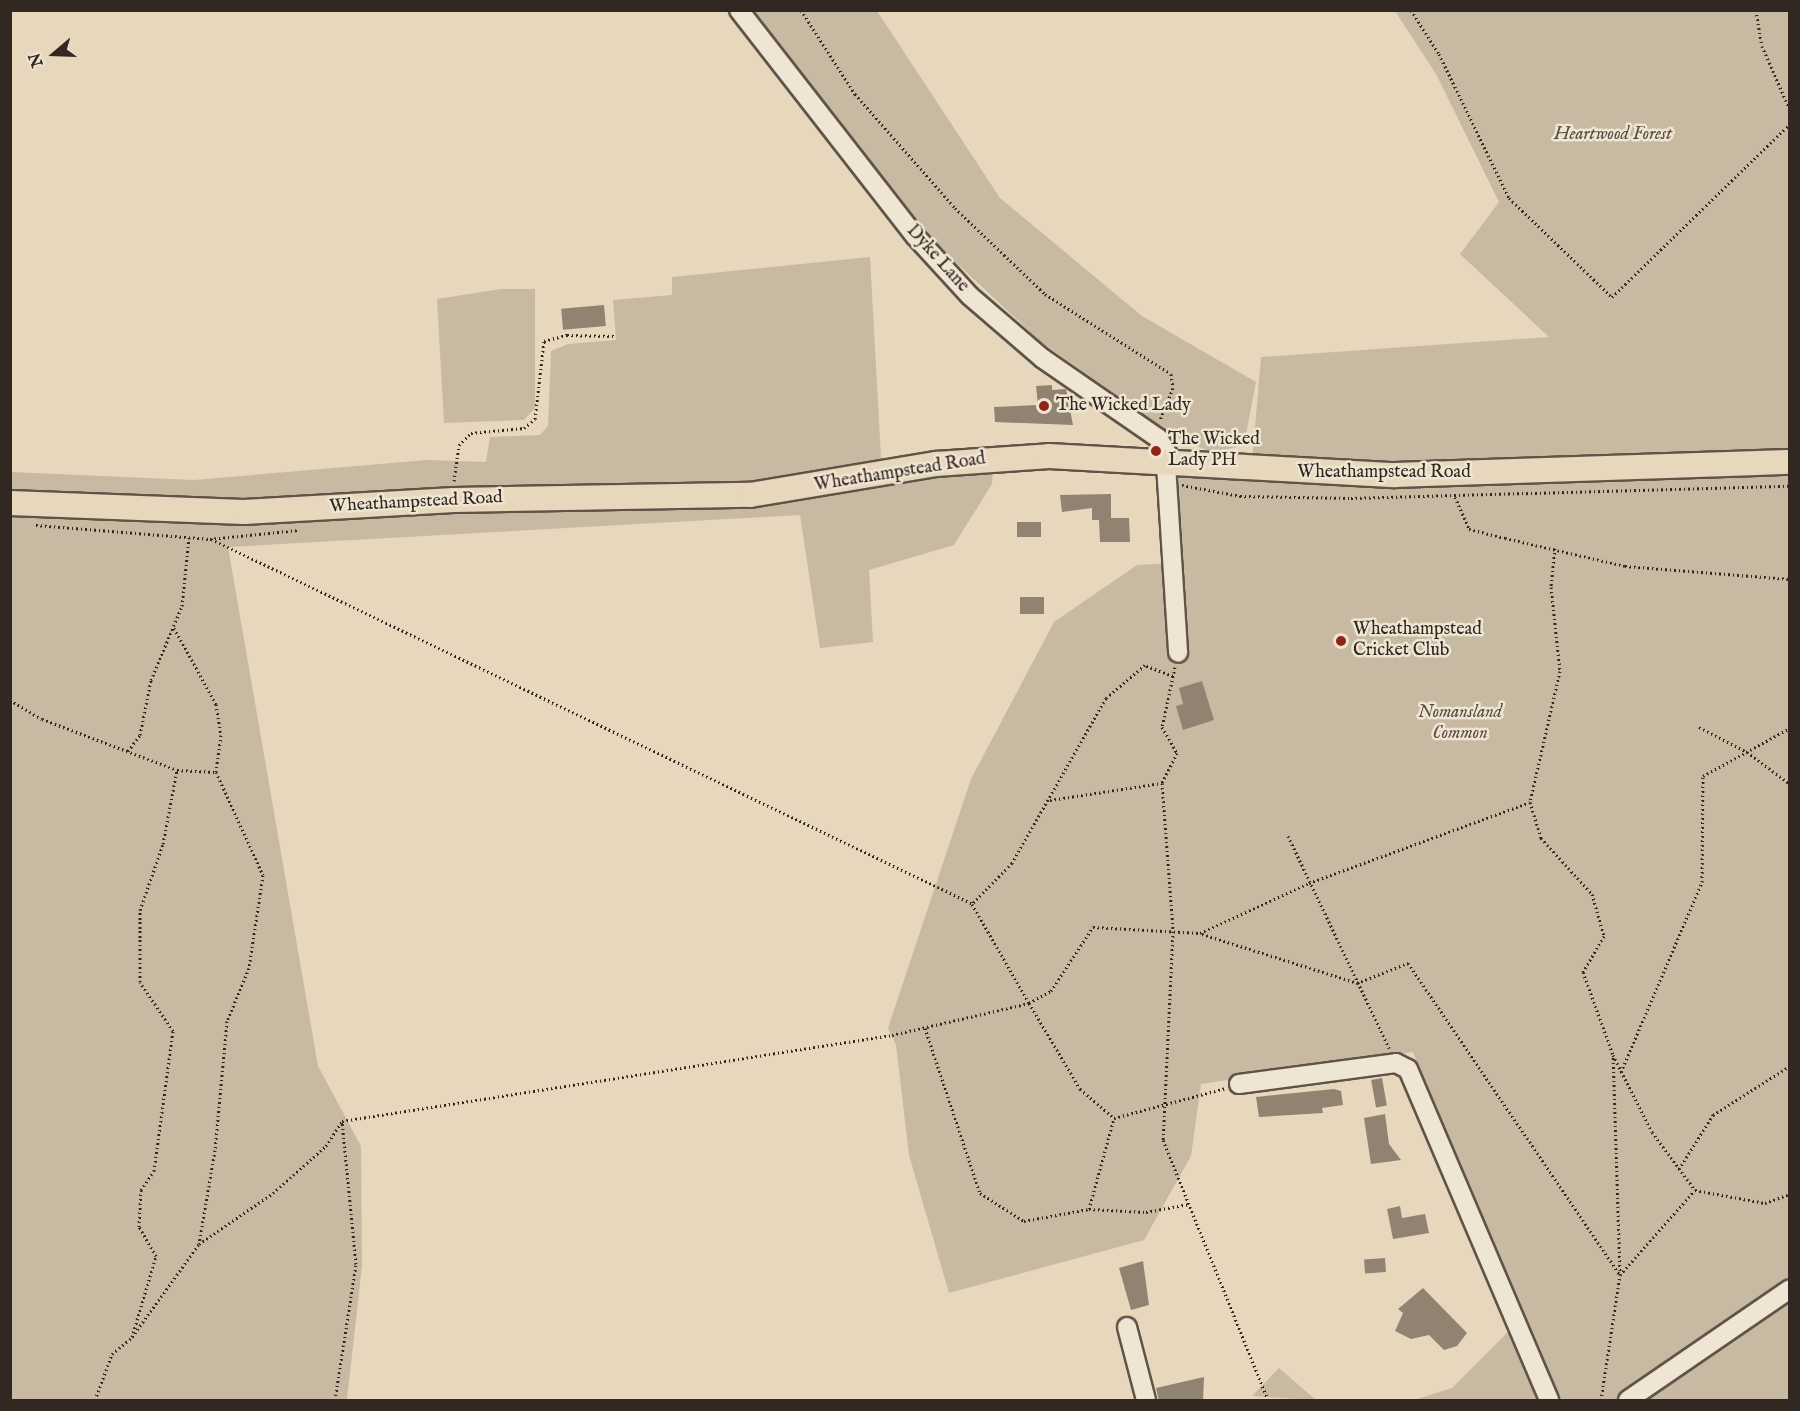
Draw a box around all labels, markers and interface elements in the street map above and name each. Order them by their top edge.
north arrow [24,24,84,84]
text: N [25,50,49,70]
park label: Heartwood Forest [1554,124,1672,146]
street label: Dyke Lane [901,221,973,297]
place label: The Wicked Lady [1056,395,1191,417]
marker: The Wicked Lady [1037,399,1051,413]
place label: The Wicked Lady PH [1168,430,1260,472]
marker: The Wicked Lady PH [1149,444,1163,458]
street label: Wheathampstead Road [813,449,987,497]
street label: Wheathampstead Road [1297,462,1471,484]
street label: Wheathampstead Road [329,488,503,518]
place label: Wheathampstead Cricket Club [1353,620,1482,662]
marker: Wheathampstead Cricket Club [1334,634,1348,648]
park label: Nomansland Common [1418,703,1502,746]

